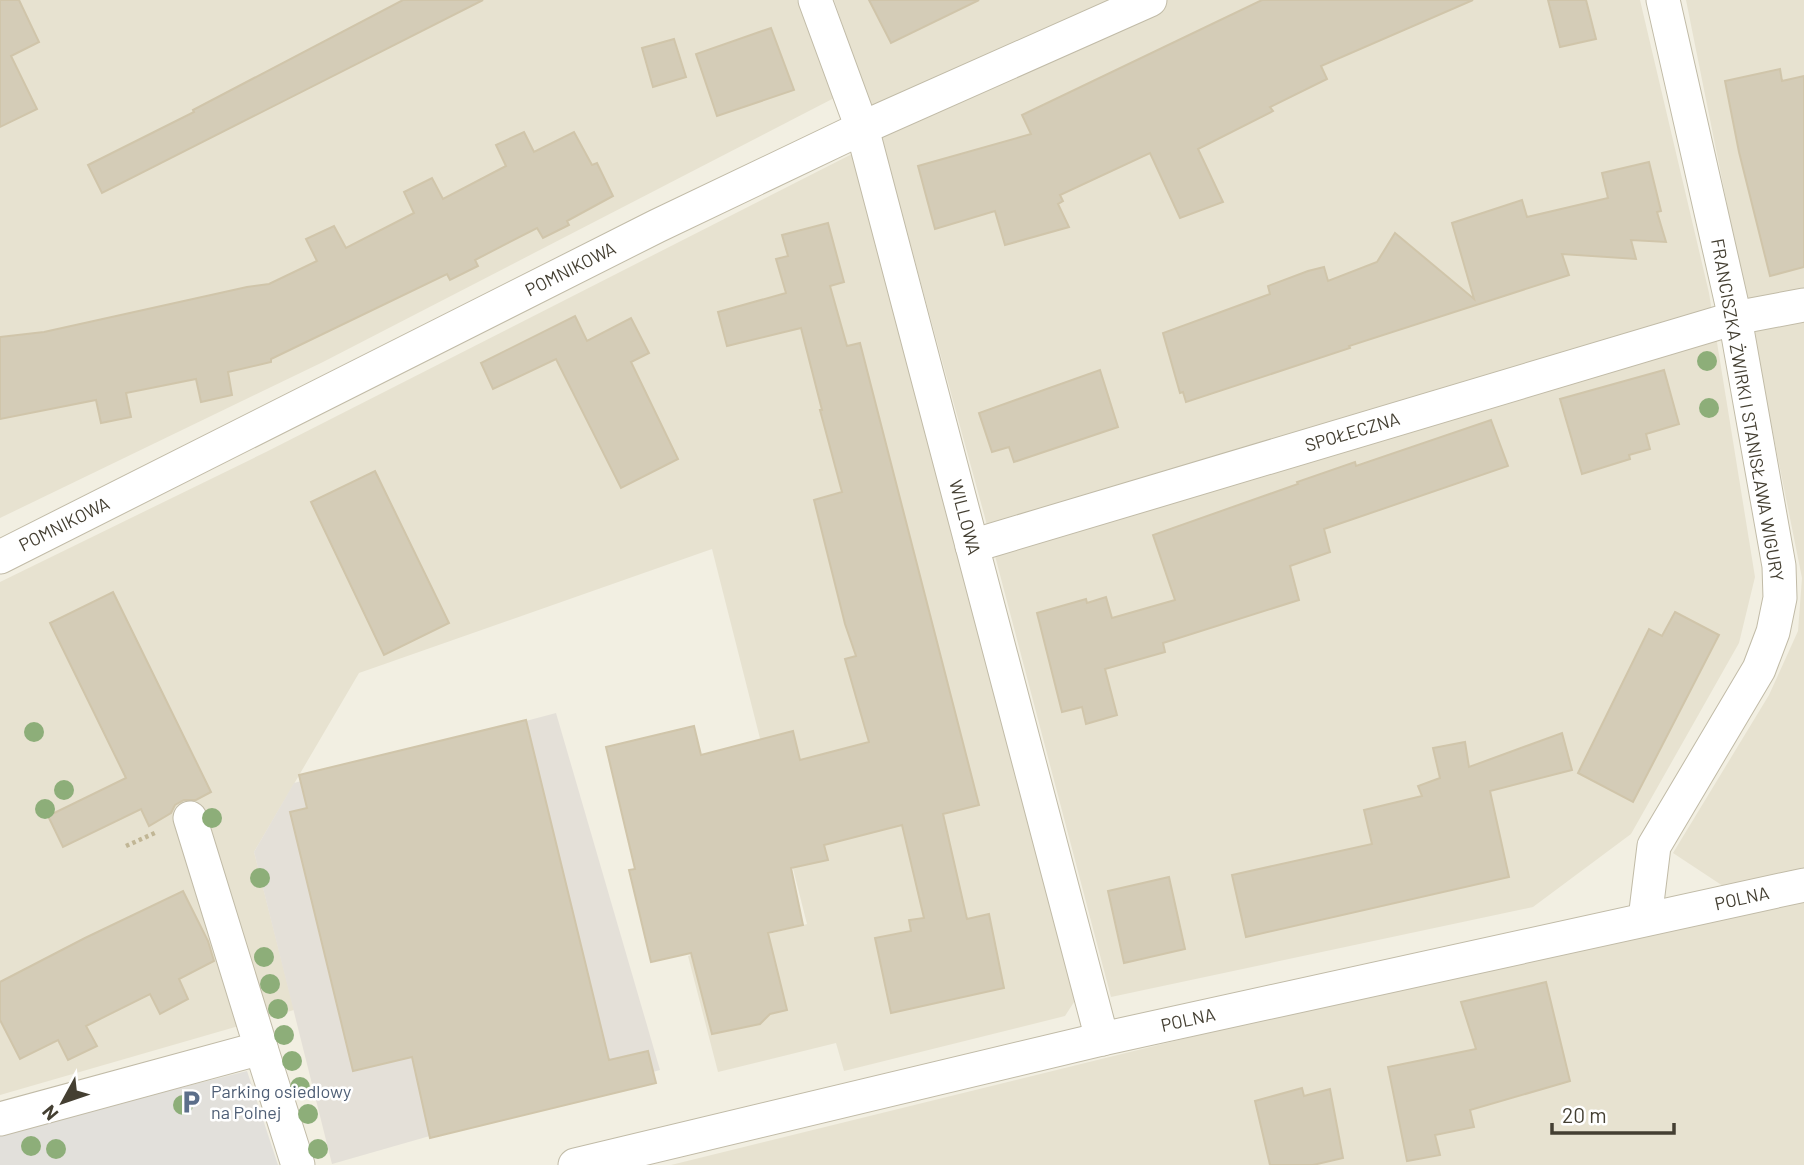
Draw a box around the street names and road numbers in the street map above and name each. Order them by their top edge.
street label: POMNIKOWA [521,237,619,301]
street label: FRANCISZKA ŻWIRKI I STANISŁAWA WIGURY [1707,237,1789,583]
street label: SPOŁECZNA [1302,407,1402,456]
street label: WILLOWA [945,477,986,557]
street label: POMNIKOWA [15,492,113,556]
street label: POLNA [1712,881,1771,914]
street label: POLNA [1159,1002,1217,1036]

